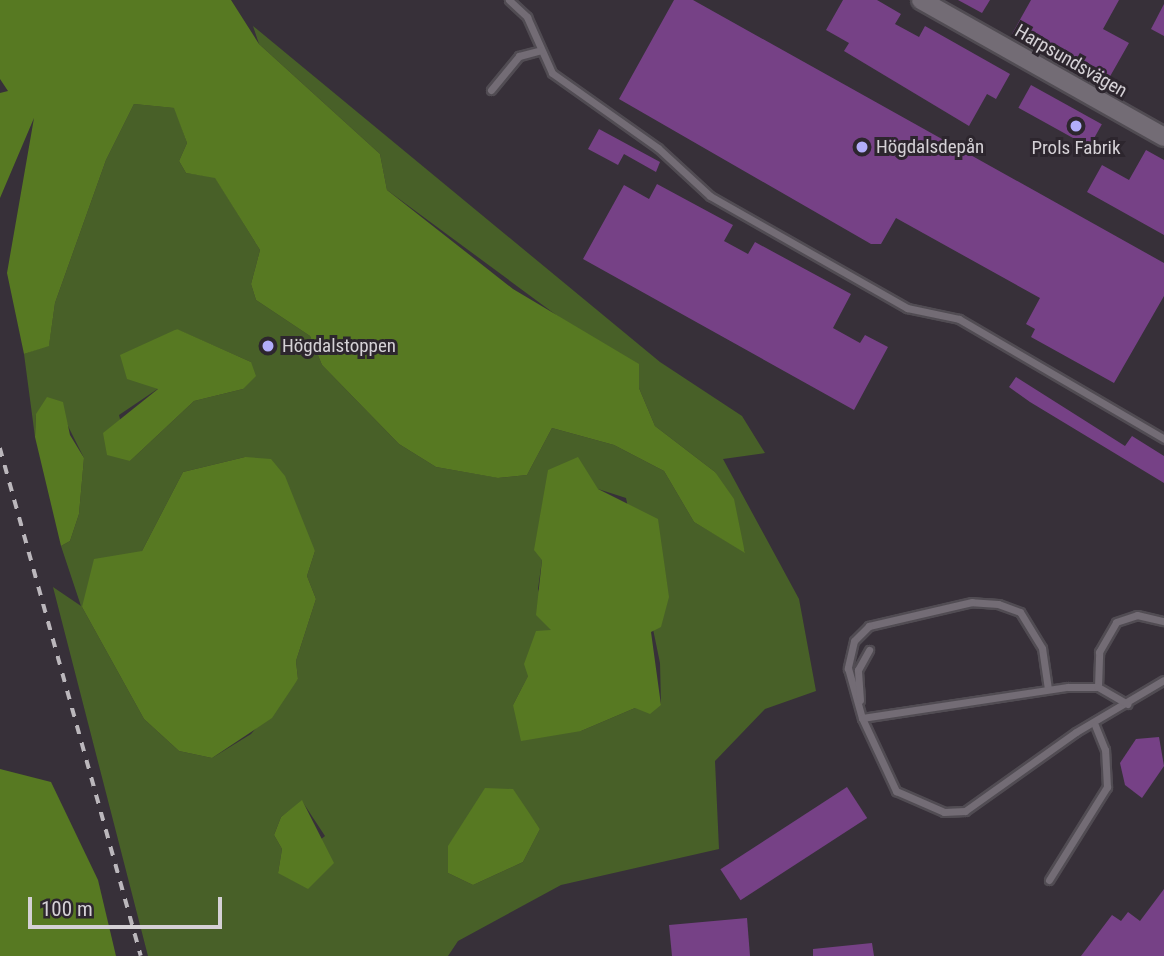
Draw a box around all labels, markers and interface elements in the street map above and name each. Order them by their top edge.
street label: Harpsundsvägen [1011,20,1131,102]
marker: Prols Fabrik [1068,118,1084,134]
place label: Högdalsdepån [876,136,984,158]
place label: Prols Fabrik [1031,137,1121,159]
marker: Högdalsdepån [854,139,870,155]
place label: Högdalstoppen [282,335,396,357]
marker: Högdalstoppen [260,338,276,354]
scale bar [32,883,226,927]
text: 100 m [41,897,93,921]

